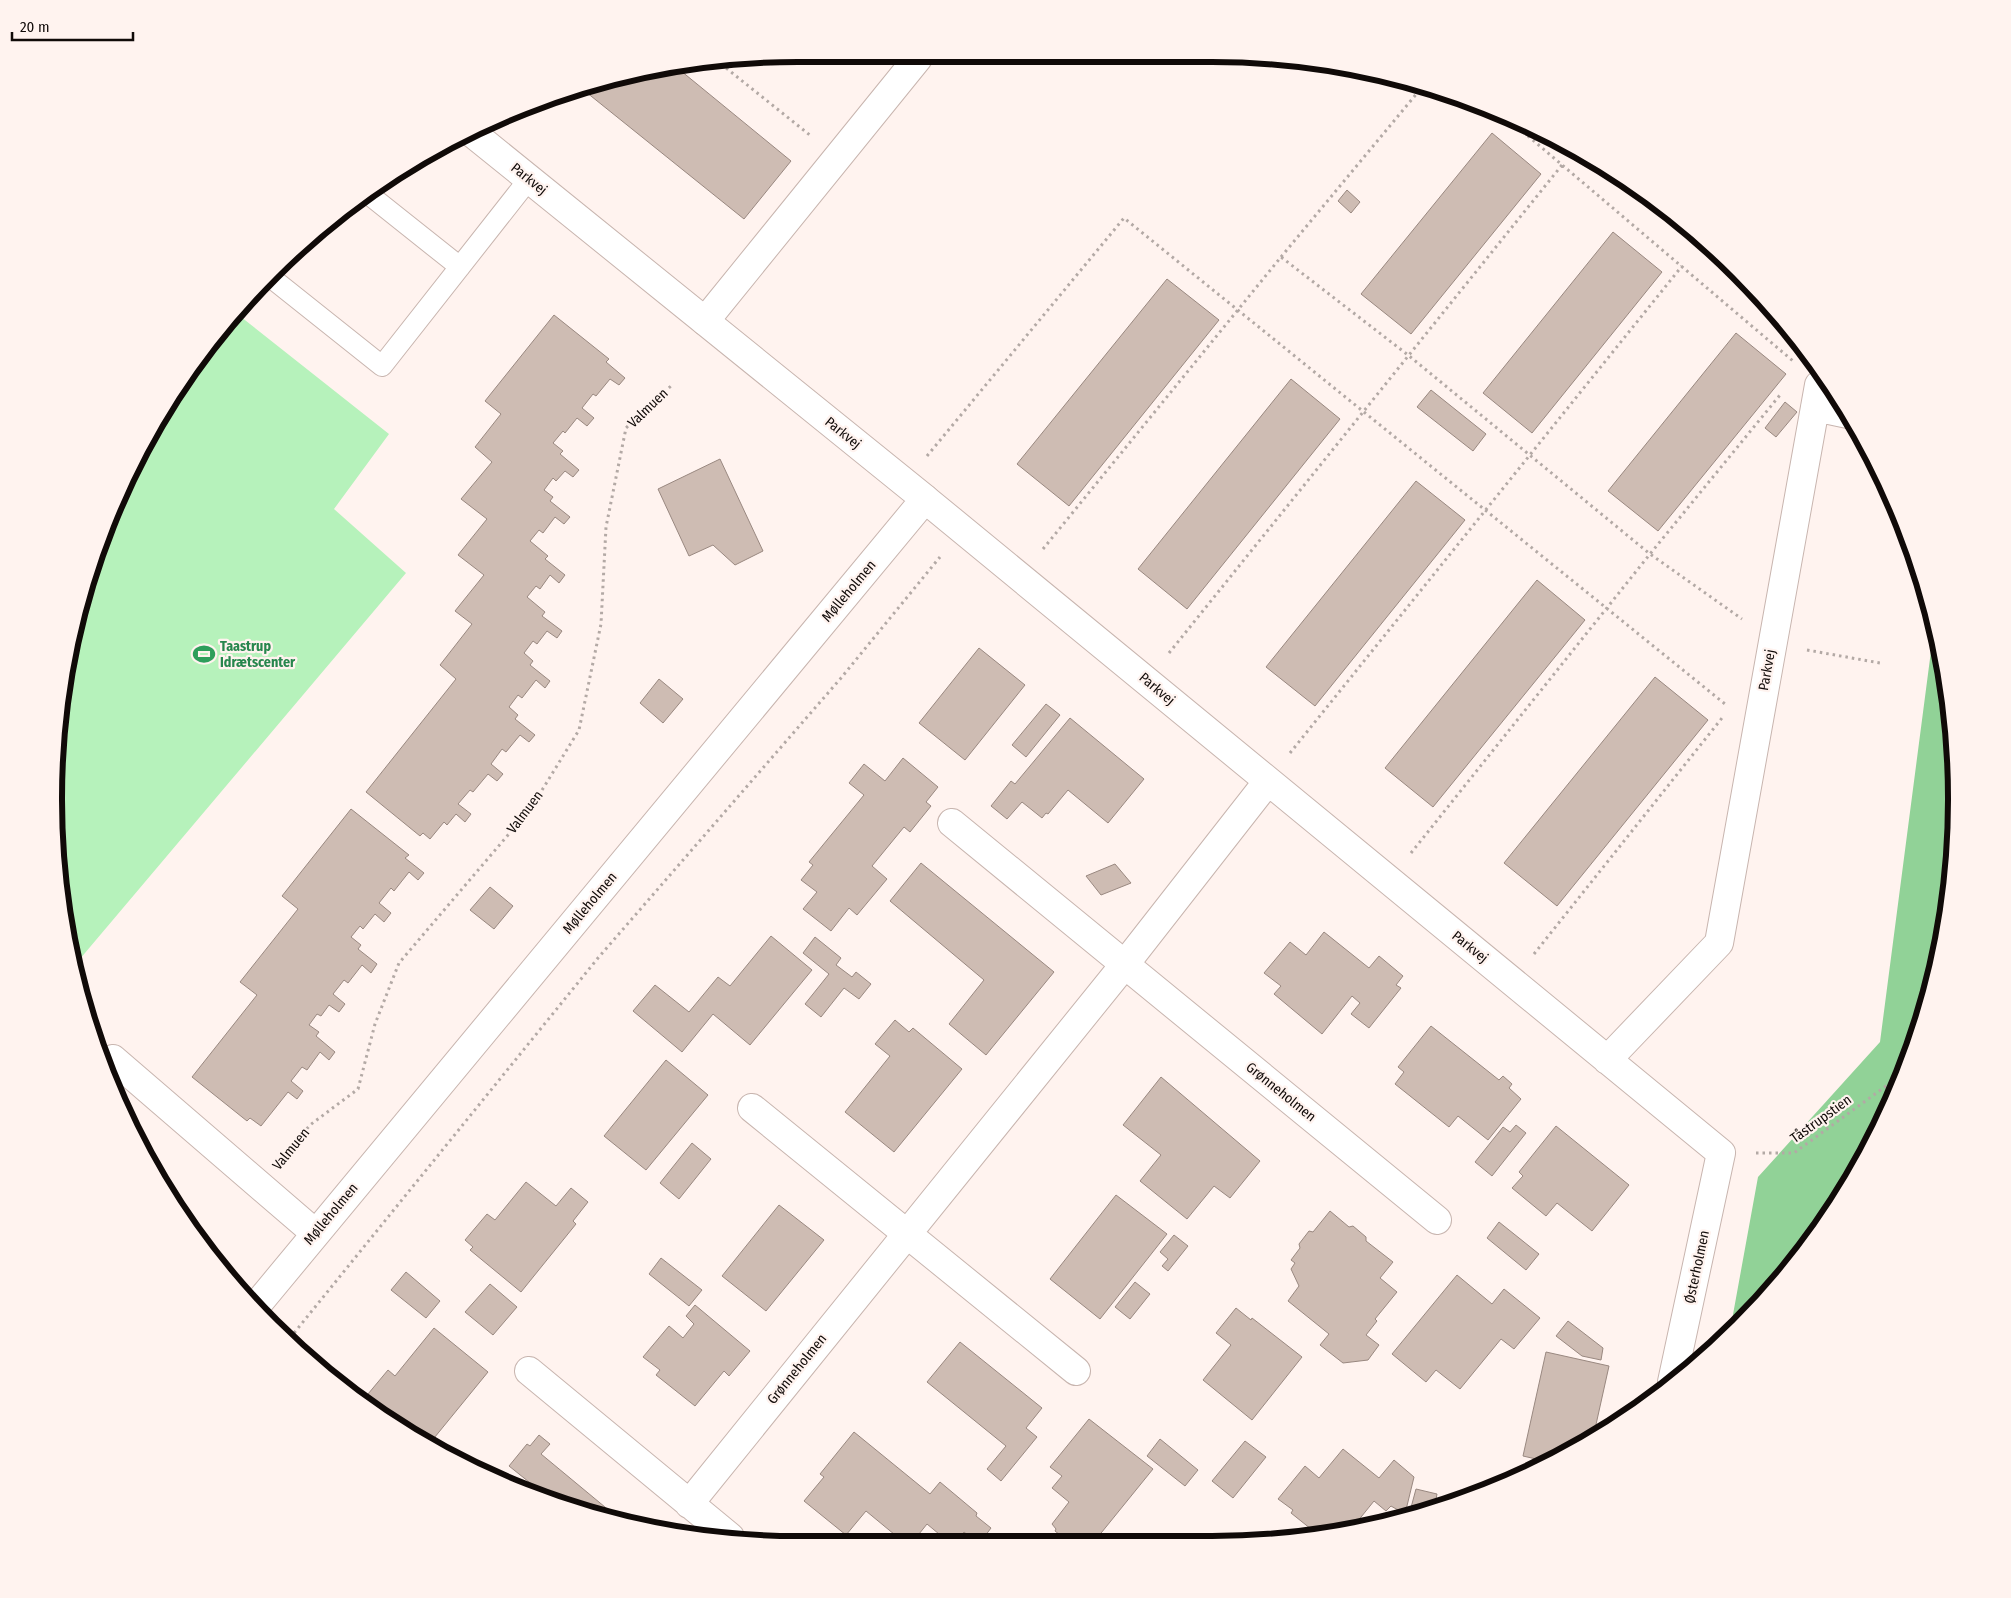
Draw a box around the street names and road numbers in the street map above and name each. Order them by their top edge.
street label: Parkvej [508,159,550,199]
street label: Valmuen [624,385,672,431]
street label: Parkvej [822,413,864,453]
street label: Mølleholmen [818,557,880,625]
street label: Parkvej [1755,648,1779,692]
street label: Parkvej [1136,669,1178,709]
street label: Valmuen [503,787,547,837]
street label: Mølleholmen [559,869,621,937]
street label: Parkvej [1449,927,1491,967]
street label: Grønneholmen [1243,1059,1319,1125]
street label: Tåstrupstien [1787,1091,1855,1147]
street label: Valmuen [269,1124,313,1174]
street label: Mølleholmen [300,1180,362,1248]
street label: Østerholmen [1681,1229,1713,1305]
street label: Grønneholmen [764,1331,830,1407]

